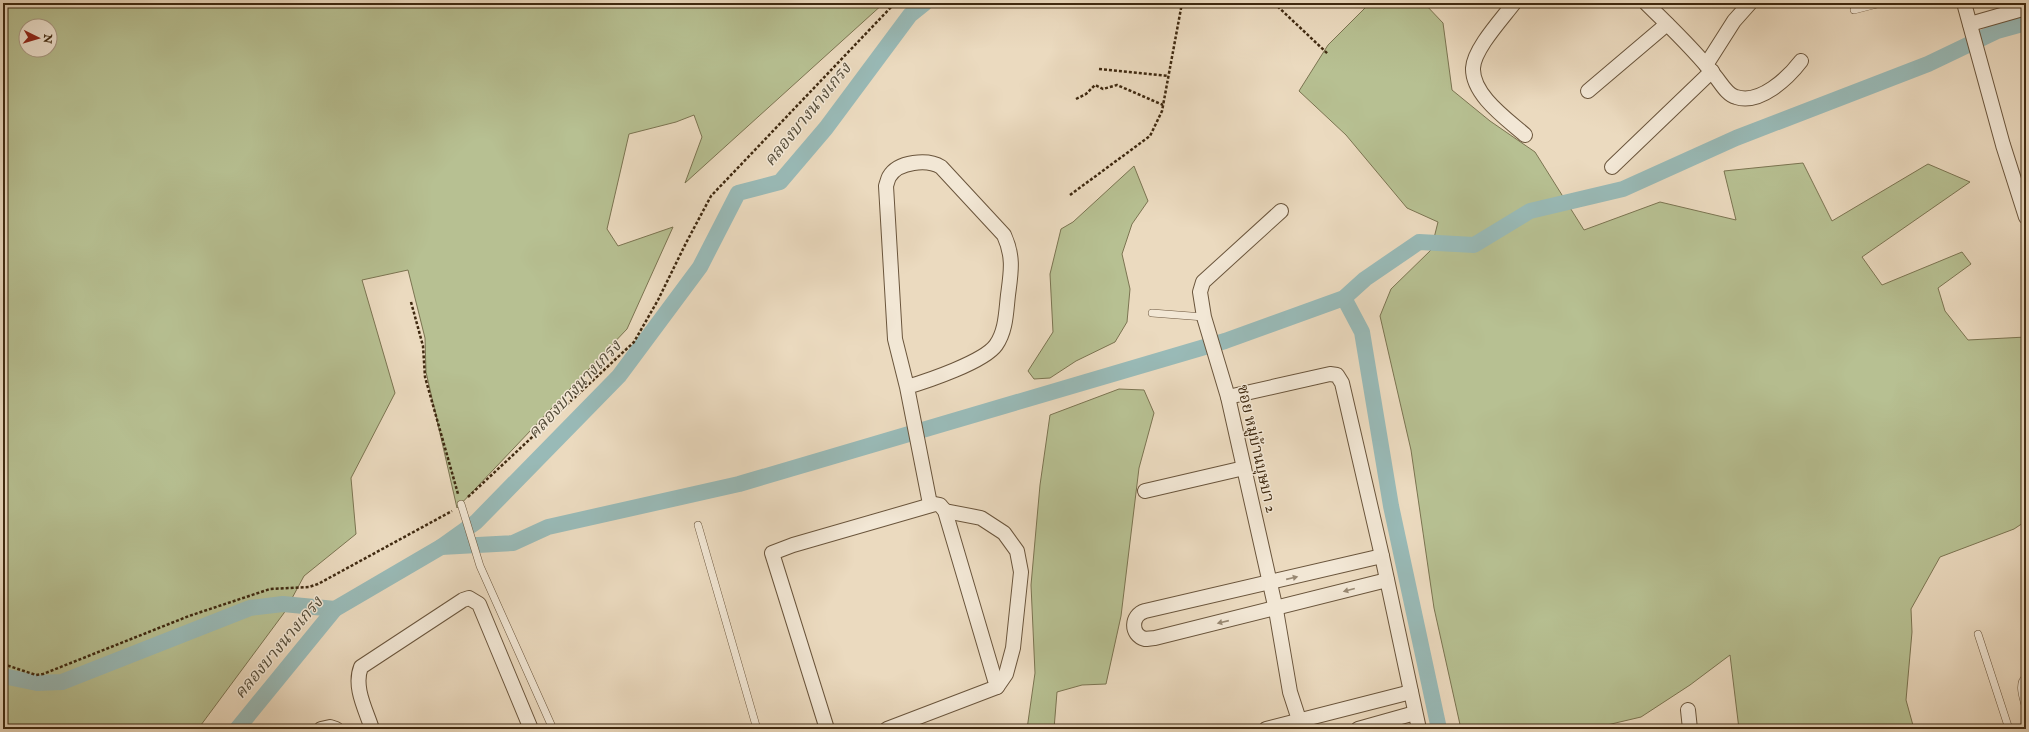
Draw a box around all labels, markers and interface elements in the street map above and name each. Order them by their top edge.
north arrow [18,18,58,58]
text: N [40,32,54,45]
water label: คลองบางนางเกรง [760,58,857,171]
water label: คลองบางนางเกรง [524,335,627,444]
street label: ซอย หมู่บ้านบุษบา 2 [1232,383,1280,515]
one-way arrow [1286,574,1298,580]
one-way arrow [1343,588,1356,594]
water label: คลองบางนางเกรง [230,591,329,704]
one-way arrow [1217,619,1229,625]

